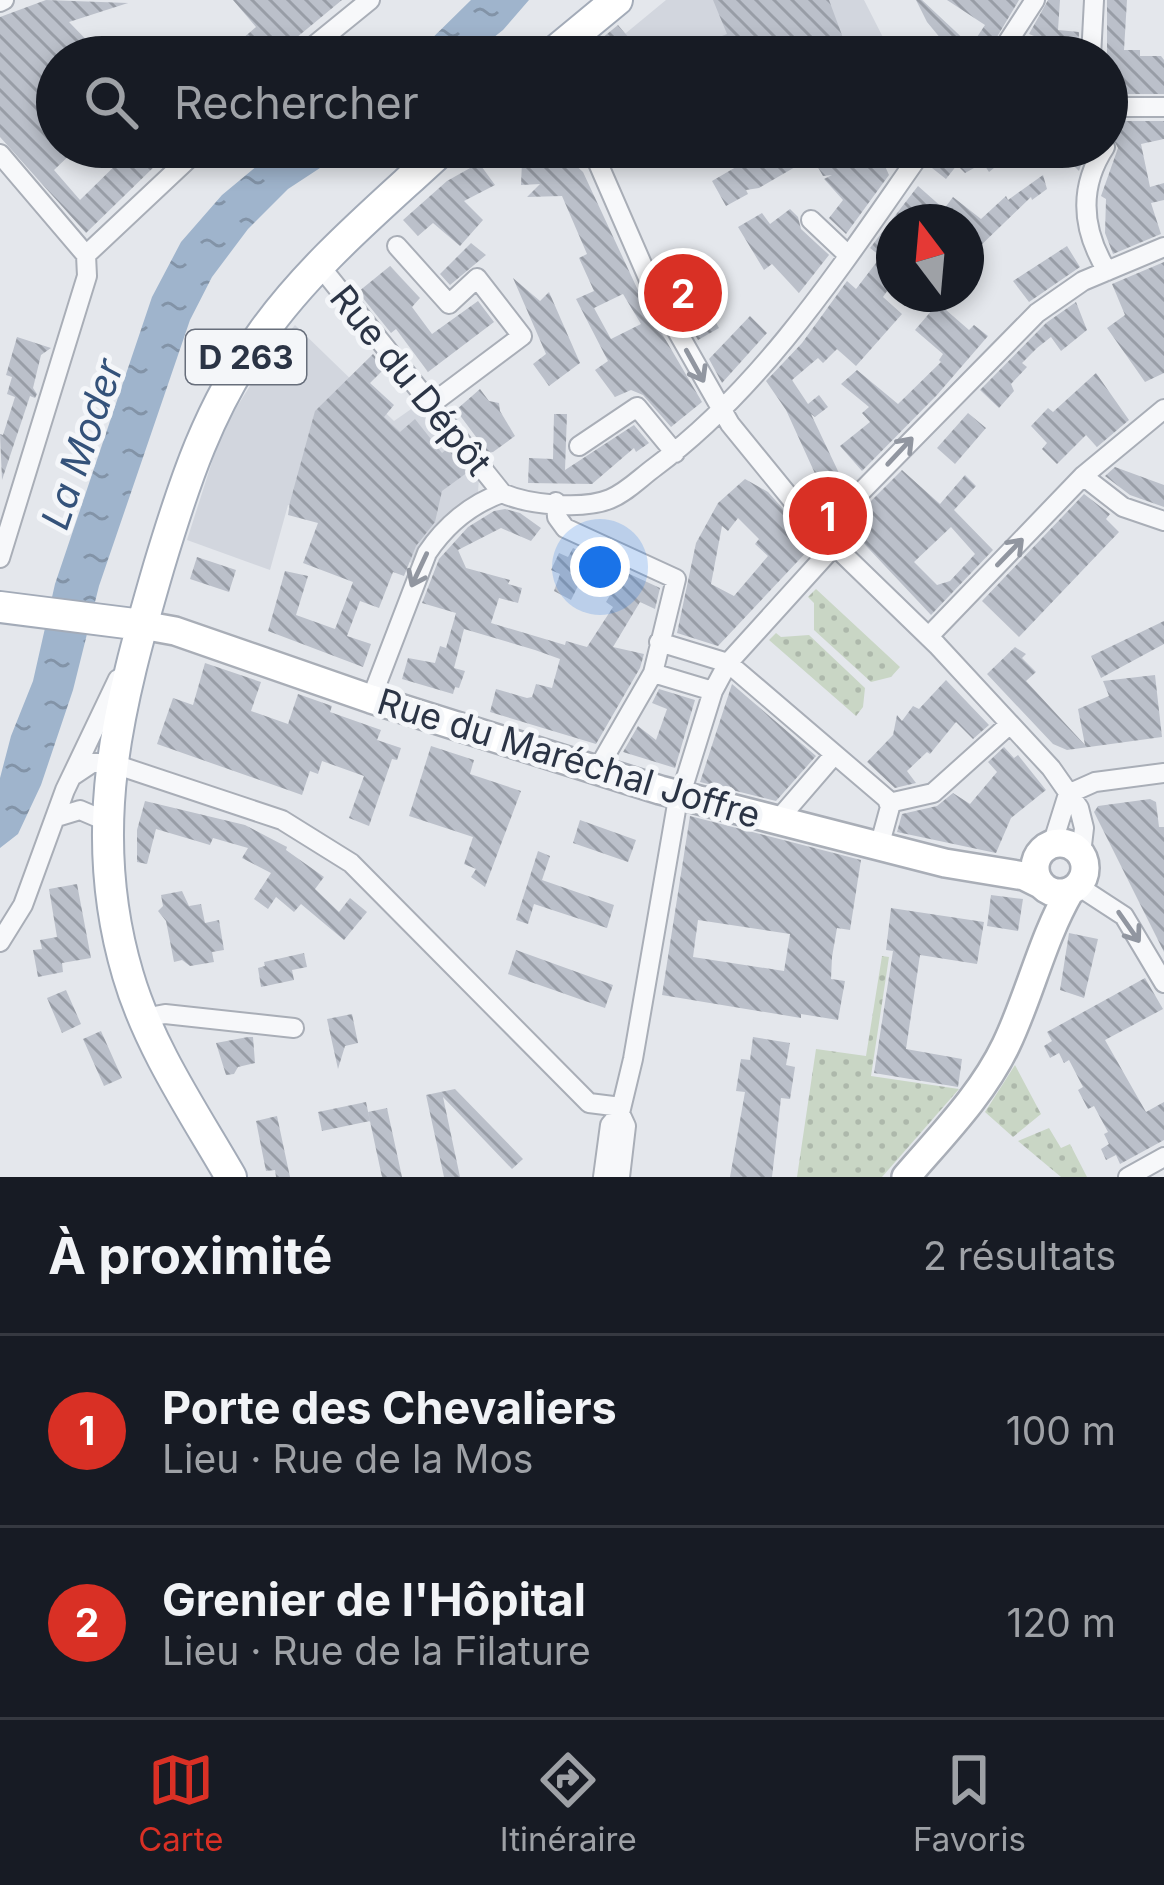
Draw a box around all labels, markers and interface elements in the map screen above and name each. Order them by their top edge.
search box [36,36,1128,168]
icon: search [78,69,144,135]
text: Rechercher [174,75,419,130]
north arrow [876,204,984,312]
pin: 2 [644,248,722,338]
street label: Rue du Dépôt [321,276,501,484]
road number: D 263 [186,330,306,384]
one-way arrow [684,348,708,383]
water label: La Moder [31,351,133,535]
one-way arrow [886,436,913,466]
pin: 1 [789,471,867,561]
your location [570,537,630,597]
one-way arrow [995,538,1024,567]
one-way arrow [407,551,429,587]
street label: Rue du Maréchal Joffre [372,679,766,837]
one-way arrow [1116,910,1141,943]
text: À proximité [48,1225,332,1286]
text: 2 résultats [923,1232,1116,1279]
text: Porte des Chevaliers [162,1380,617,1435]
text: 1 [79,1407,95,1454]
text: 100 m [1006,1407,1116,1454]
text: Lieu · Rue de la Mos [162,1435,533,1482]
text: Grenier de l'Hôpital [162,1572,586,1627]
text: 2 [75,1599,99,1646]
text: 120 m [1007,1599,1116,1646]
text: Lieu · Rue de la Filature [162,1627,591,1674]
tab: Carte [138,1747,223,1859]
tab: Itinéraire [500,1747,637,1859]
tab: Favoris [913,1747,1026,1859]

